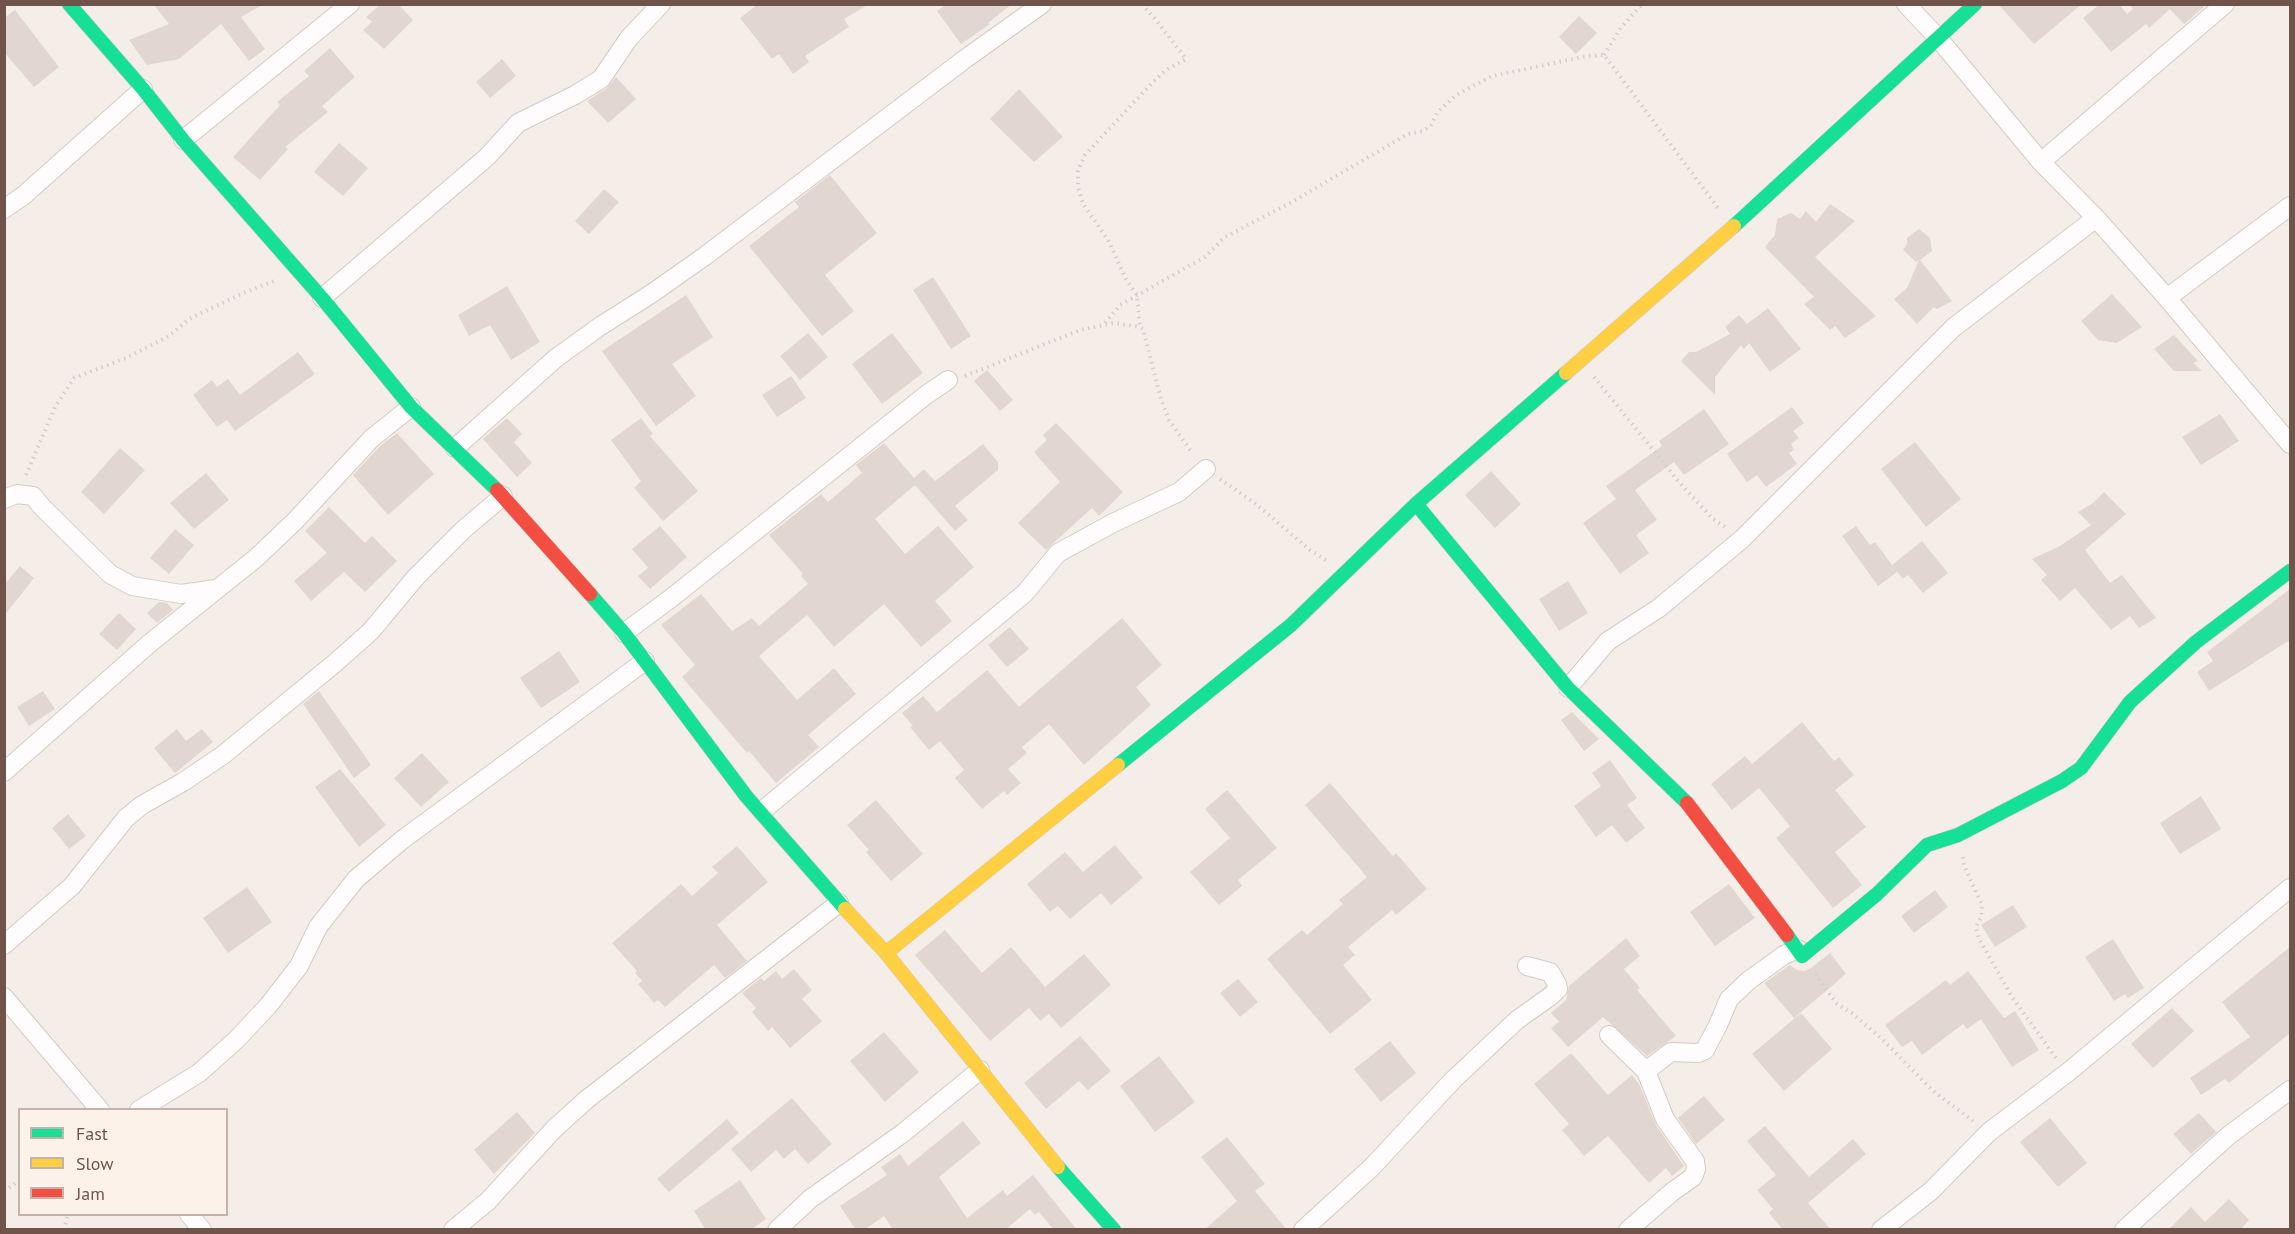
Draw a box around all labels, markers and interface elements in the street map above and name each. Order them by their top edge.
legend [18,1108,228,1216]
text: Fast [76,1122,108,1145]
text: Slow [76,1152,114,1175]
text: Jam [76,1182,105,1205]

